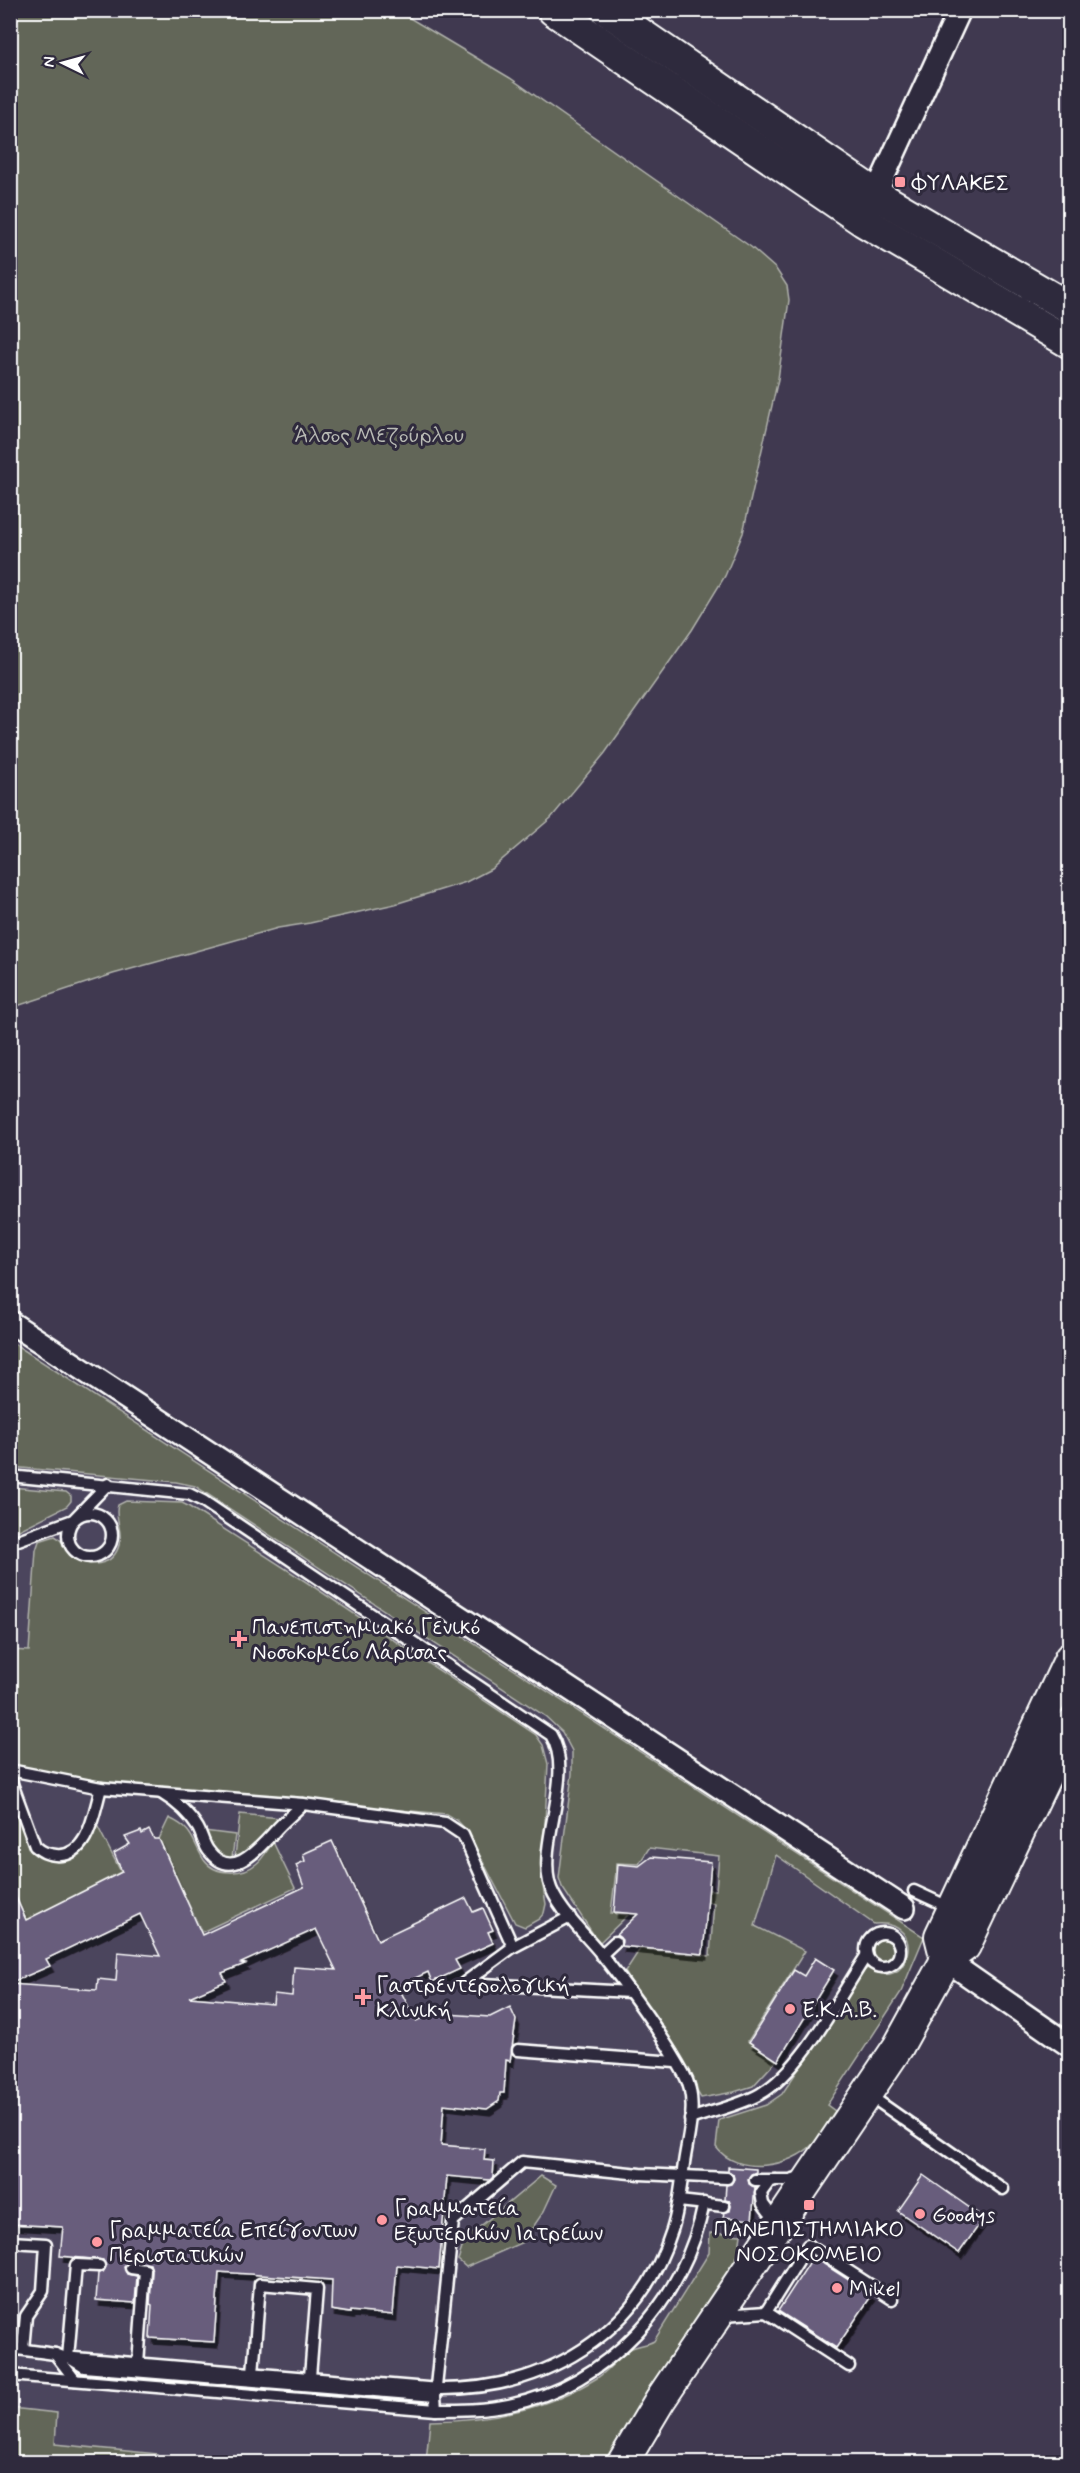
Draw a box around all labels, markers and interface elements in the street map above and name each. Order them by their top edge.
north arrow [33,33,93,93]
text: N [39,56,60,68]
place label: ΦΥΛΑΚΕΣ [911,170,1009,198]
marker: ΦΥΛΑΚΕΣ [893,175,907,189]
park label: Άλσος Μεζούρλου [294,422,464,450]
place label: Πανεπιστημιακό Γενικό Νοσοκομείο Λάρισας [252,1614,480,1667]
marker: Πανεπιστημιακό Γενικό Νοσοκομείο Λάρισας [230,1630,248,1648]
place label: Γαστρεντερολογική Κλινική [376,1972,570,2025]
marker: Γαστρεντερολογική Κλινική [354,1988,372,2006]
place label: E.K.A.B. [802,1997,877,2025]
marker: E.K.A.B. [783,2002,797,2016]
place label: Γραμματεία Εξωτερικών Ιατρείων [394,2195,604,2248]
marker: ΠΑΝΕΠΙΣΤΗΜΙΑΚΟ ΝΟΣΟΚΟΜΕΙΟ [802,2198,816,2212]
place label: Goodys [932,2202,996,2230]
marker: Goodys [913,2207,927,2221]
marker: Γραμματεία Εξωτερικών Ιατρείων [375,2213,389,2227]
place label: ΠΑΝΕΠΙΣΤΗΜΙΑΚΟ ΝΟΣΟΚΟΜΕΙΟ [714,2216,904,2269]
place label: Γραμματεία Επείγοντων Περιστατικών [109,2217,357,2270]
marker: Γραμματεία Επείγοντων Περιστατικών [90,2235,104,2249]
place label: Mikel [849,2276,900,2304]
marker: Mikel [830,2281,844,2295]

